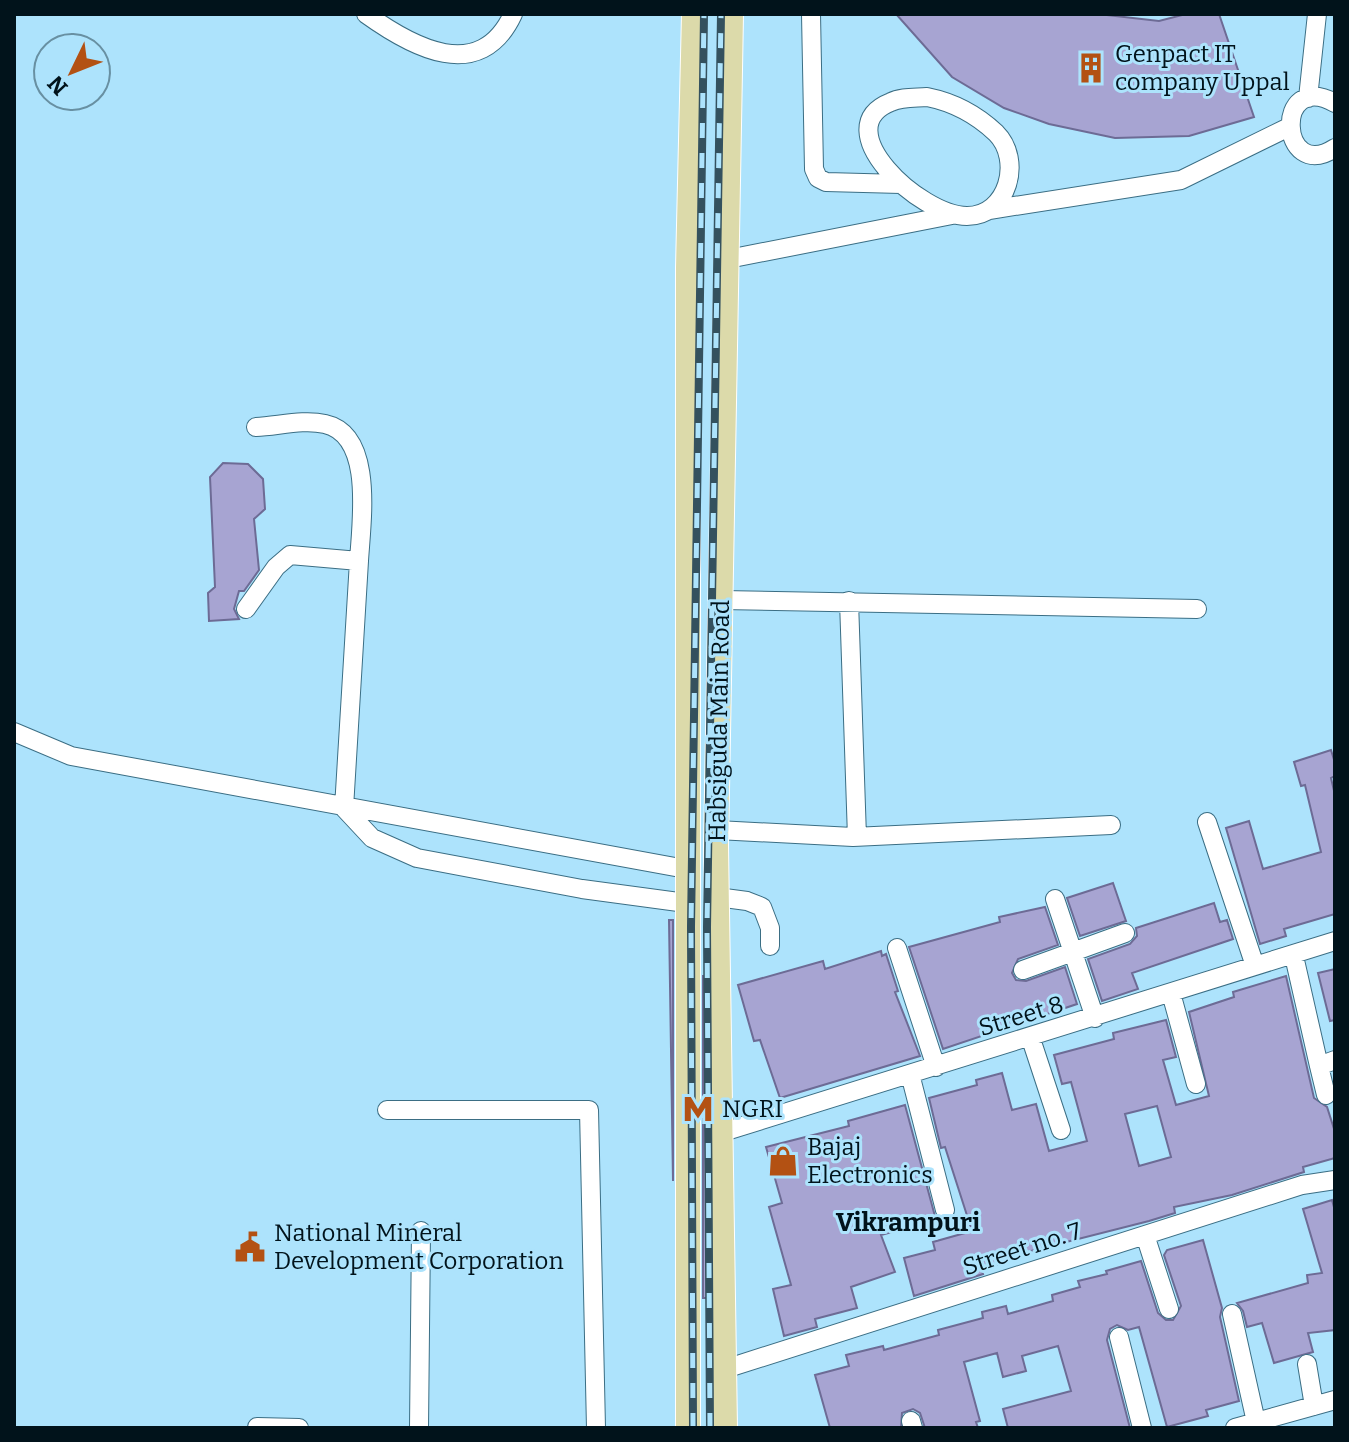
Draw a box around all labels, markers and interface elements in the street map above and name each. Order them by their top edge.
north arrow [32,32,112,112]
place label: Genpact IT company Uppal [1115,40,1290,96]
building icon: Genpact IT company Uppal [1074,51,1108,85]
text: N [42,70,73,101]
street label: Habsiguda Main Road [703,600,735,842]
street label: Street 8 [975,990,1067,1042]
metro station icon: NGRI [681,1092,715,1126]
place label: NGRI [722,1095,783,1123]
place label: Bajaj Electronics [807,1133,933,1189]
shop icon: Bajaj Electronics [766,1144,800,1178]
district label: Vikrampuri [836,1207,980,1238]
street label: Street no. 7 [959,1217,1085,1281]
place label: National Mineral Development Corporation [274,1219,564,1275]
public building icon: National Mineral Development Corporation [233,1230,267,1264]

